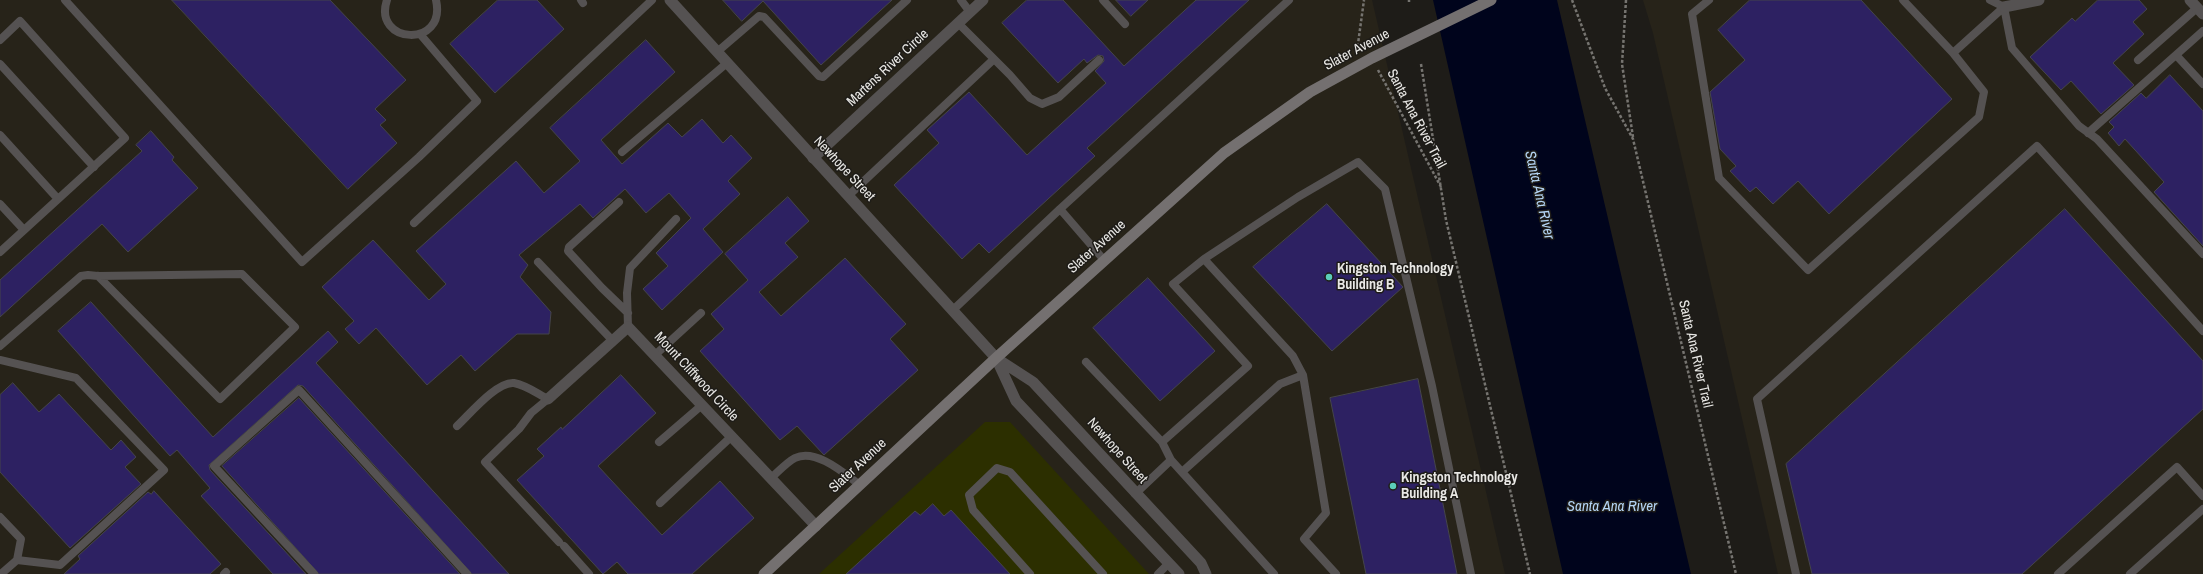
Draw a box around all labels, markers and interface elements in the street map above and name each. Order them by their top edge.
street label: Martens River Circle [844,26,932,110]
street label: Slater Avenue [1321,26,1393,74]
street label: Santa Ana River Trail [1383,67,1449,171]
street label: Newhope Street [810,133,878,205]
water label: Santa Ana River [1520,149,1558,241]
street label: Slater Avenue [1065,217,1129,277]
place label: Kingston Technology Building B [1337,261,1454,294]
marker: Kingston Technology Building B [1324,272,1334,282]
street label: Santa Ana River Trail [1674,299,1716,409]
street label: Mount Cliffwood Circle [650,329,742,425]
street label: Newhope Street [1083,415,1151,487]
street label: Slater Avenue [826,435,890,497]
place label: Kingston Technology Building A [1401,470,1518,502]
marker: Kingston Technology Building A [1388,481,1398,491]
water label: Santa Ana River [1567,498,1657,516]

